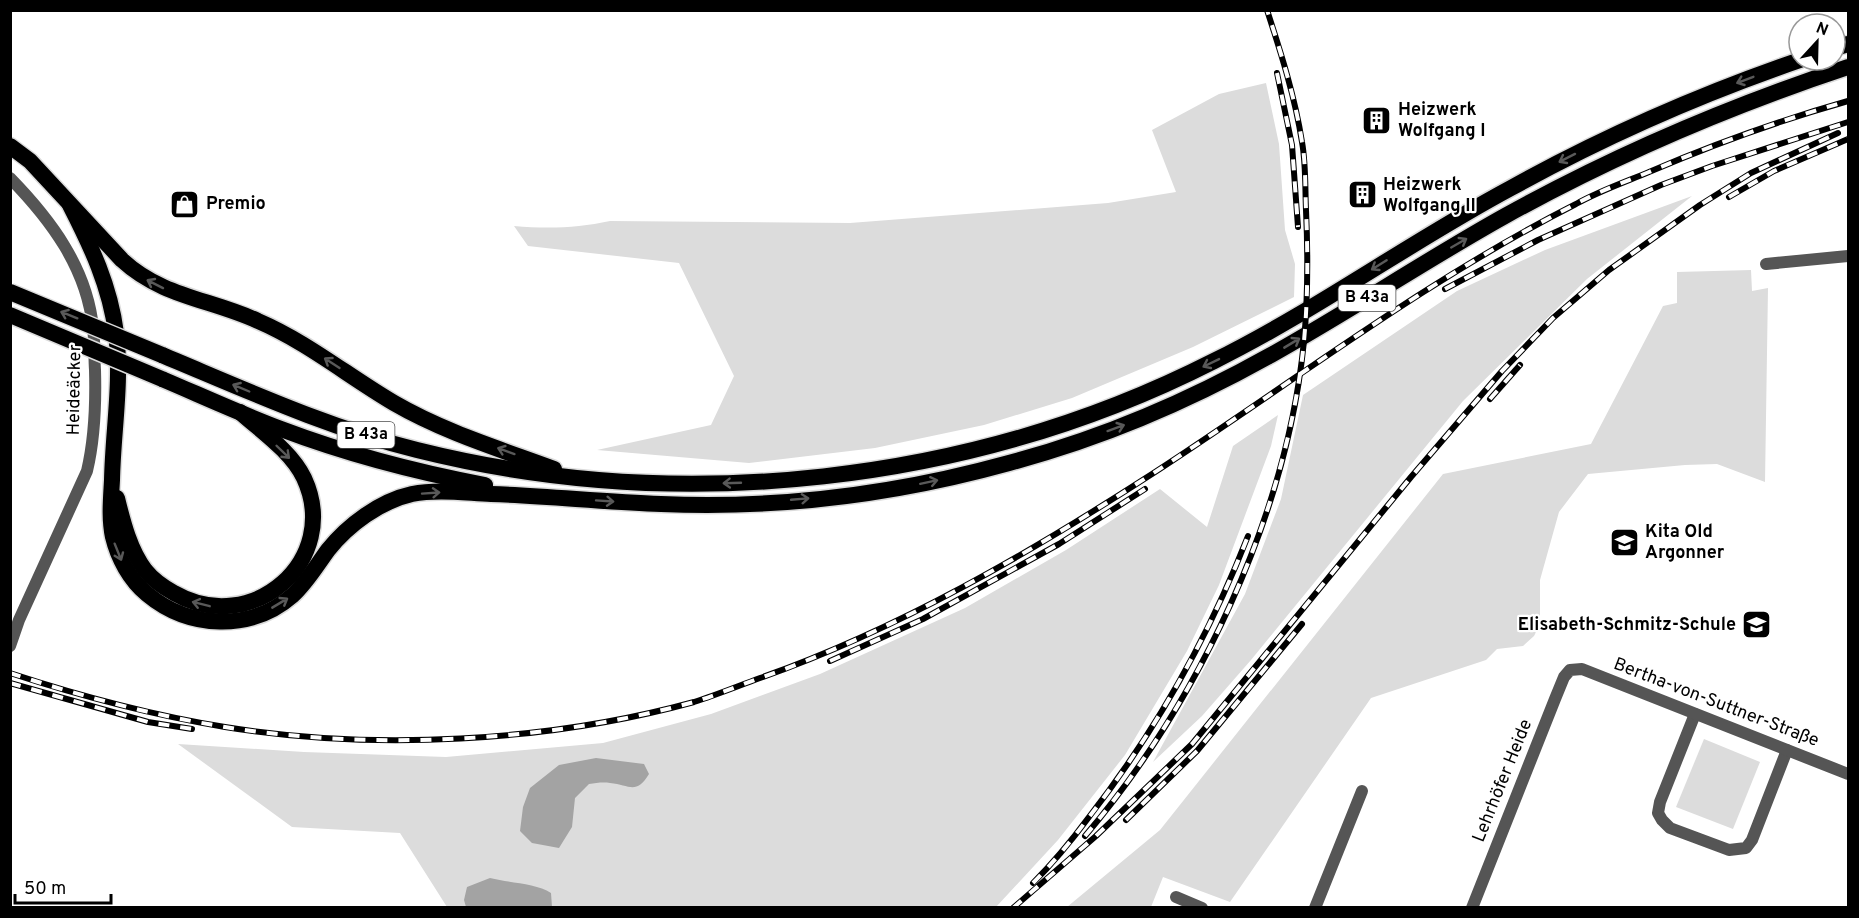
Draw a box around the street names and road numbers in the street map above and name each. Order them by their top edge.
road number: B 43a [1338,285,1396,311]
street label: Heideäcker [63,344,87,436]
road number: B 43a [338,422,394,448]
street label: Bertha-von-Suttner-Straße [1610,653,1822,753]
street label: Lehrhöfer Heide [1468,716,1538,846]

